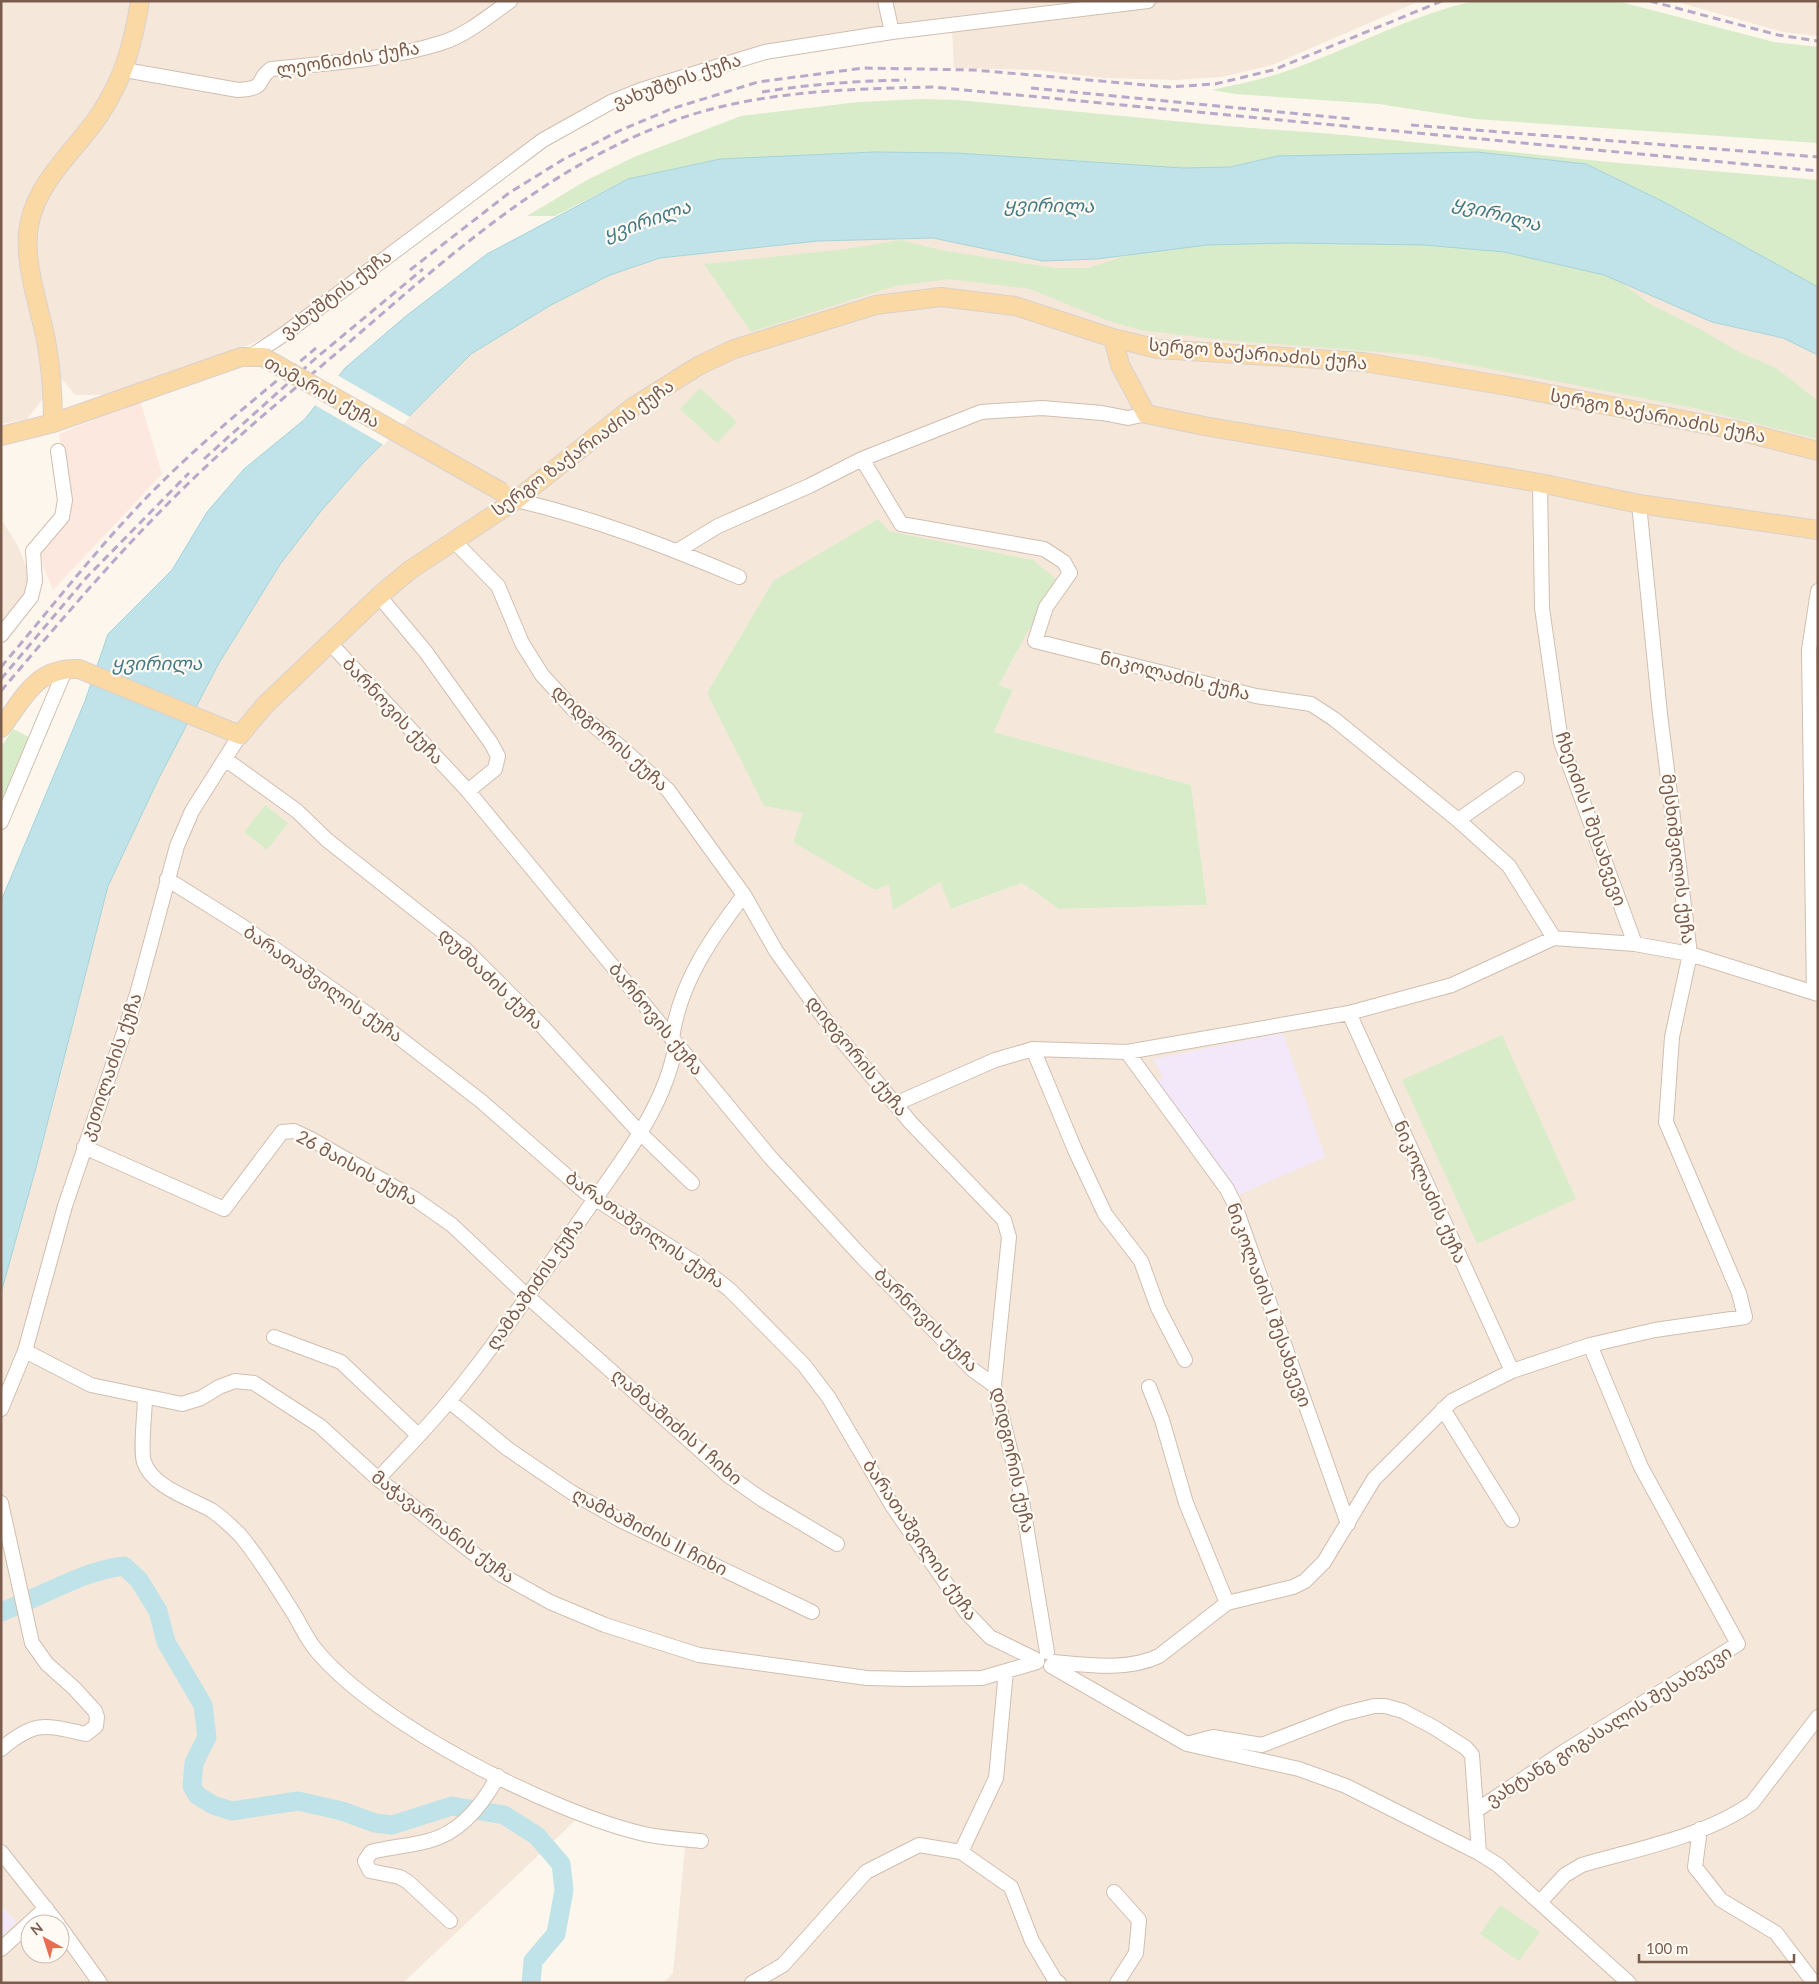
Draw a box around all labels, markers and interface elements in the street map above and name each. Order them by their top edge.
street label: ლეონიძის ქუჩა [275,36,421,81]
street label: ვახუშტის ქუჩა [610,48,744,113]
water label: ყვირილა [1450,190,1544,236]
water label: ყვირილა [1004,192,1095,218]
water label: ყვირილა [600,194,694,246]
street label: ვახუშტის ქუჩა [275,244,396,343]
street label: სერგო ზაქარიაძის ქუჩა [1148,332,1368,375]
street label: თამარის ქუჩა [260,350,384,433]
street label: სერგო ზაქარიაძის ქუჩა [487,374,678,521]
street label: სერგო ზაქარიაძის ქუჩა [1548,383,1768,448]
street label: ნიკოლაძის ქუჩა [1098,646,1253,705]
water label: ყვირილა [112,651,203,675]
street label: ბარნოვის ქუჩა [338,652,449,769]
street label: დიდგორის ქუჩა [547,679,673,796]
street label: ჩხეიძის I შესახვევი [1551,729,1632,909]
street label: მესხიშვილის ქუჩა [1657,772,1700,946]
street label: ბარათაშვილის ქუჩა [239,920,407,1047]
street label: დუმბაძის ქუჩა [434,923,549,1034]
street label: ბარნოვის ქუჩა [604,958,709,1080]
street label: კეთილაძის ქუჩა [74,990,147,1144]
street label: დიდგორის ქუჩა [802,991,913,1121]
street label: ნიკოლაძის ქუჩა [1389,1117,1472,1267]
street label: 26 მაისის ქუჩა [292,1125,422,1210]
street label: ბარათაშვილის ქუჩა [561,1166,729,1293]
street label: ნიკოლაძის I შესახვევი [1222,1199,1317,1410]
street label: ღამბაშიძის ქუჩა [480,1213,589,1354]
street label: ბარნოვის ქუჩა [869,1263,983,1377]
street label: ღამბაშიძის I ჩიხი [607,1364,747,1490]
street label: დიდგორის ქუჩა [987,1385,1040,1535]
street label: ბარათაშვილის ქუჩა [858,1455,983,1625]
street label: მაჭავარიანის ქუჩა [367,1465,520,1588]
street label: ღამბაშიძის II ჩიხი [569,1483,732,1581]
street label: ვახტანგ გოგასალის შესახვევი [1482,1640,1736,1811]
north arrow [20,1914,70,1964]
text: N [27,1919,46,1939]
scale bar [1639,1932,1794,1964]
text: 100 m [1646,1939,1688,1957]

